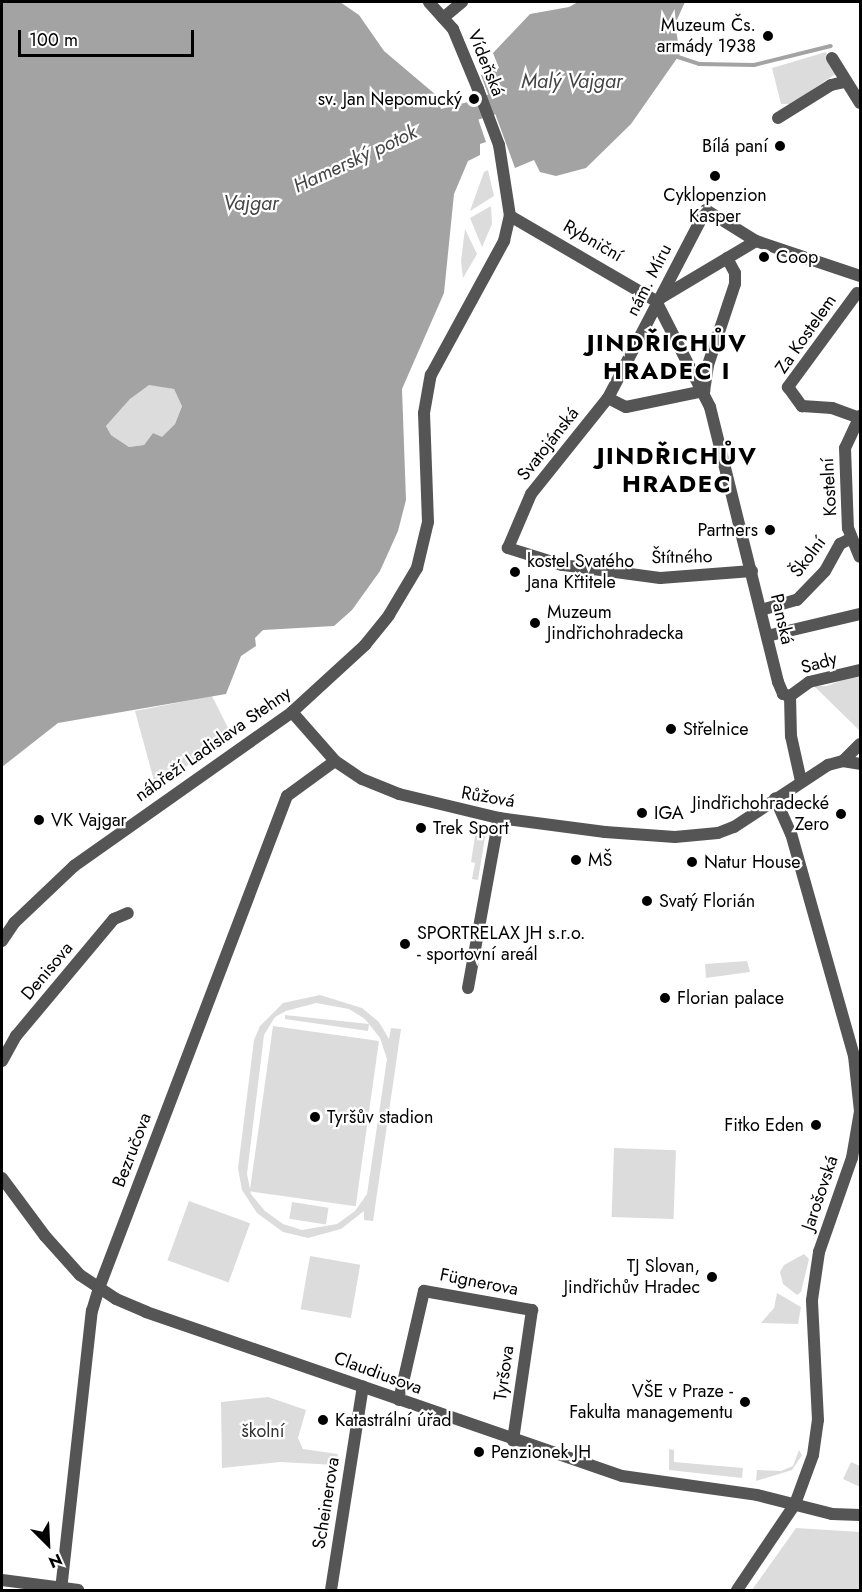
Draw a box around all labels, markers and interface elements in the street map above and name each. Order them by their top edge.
place label: Muzeum Čs. armády 1938 [657,15,756,57]
scale bar [21,18,196,56]
text: 100 m [29,27,78,53]
street label: Vídeňská [463,27,509,99]
marker: Muzeum Čs. armády 1938 [761,29,775,43]
water label: Malý Vajgar [521,69,623,93]
place label: sv. Jan Nepomucký [318,88,462,110]
marker: sv. Jan Nepomucký [467,92,481,106]
water label: Hamerský potok [289,120,421,198]
place label: Bílá paní [702,135,768,157]
marker: Bílá paní [773,139,787,153]
marker: Cyklopenzion Kasper [708,169,722,183]
place label: Cyklopenzion Kasper [663,185,767,228]
water label: Vajgar [223,191,279,215]
street label: Rybniční [559,215,627,267]
street label: nám. Míru [622,240,676,320]
place label: Coop [776,246,818,268]
marker: Coop [757,250,771,264]
street label: Za Kostelem [771,290,841,378]
district label: JINDŘICHŮV HRADEC I [587,329,747,385]
street label: Svatojánská [513,403,583,485]
district label: JINDŘICHŮV HRADEC [597,442,757,498]
street label: Kostelní [817,457,841,517]
place label: Partners [697,519,758,541]
marker: Partners [763,523,777,537]
street label: Školní [786,532,830,582]
street label: Štítného [651,546,713,568]
place label: kostel Svatého Jana Křtitele [527,551,634,594]
marker: kostel Svatého Jana Křtitele [508,565,522,579]
street label: Panská [766,592,798,646]
place label: Muzeum Jindřichohradecka [547,602,683,644]
marker: Muzeum Jindřichohradecka [528,616,542,630]
street label: Sady [798,648,840,678]
street label: nábřeží Ladislava Stehny [131,682,295,806]
place label: Střelnice [683,718,749,740]
marker: Střelnice [664,722,678,736]
street label: Růžová [460,782,516,812]
place label: Jindřichohradecké Zero [692,793,829,836]
place label: IGA [654,802,684,824]
marker: IGA [635,806,649,820]
marker: Jindřichohradecké Zero [834,807,848,821]
place label: VK Vajgar [51,809,127,831]
marker: VK Vajgar [32,813,46,827]
place label: Trek Sport [433,817,509,839]
marker: Trek Sport [414,821,428,835]
place label: MŠ [588,849,612,871]
place label: Natur House [704,851,801,873]
marker: MŠ [569,853,583,867]
marker: Natur House [685,855,699,869]
place label: Svatý Florián [659,890,755,912]
marker: Svatý Florián [640,894,654,908]
place label: SPORTRELAX JH s.r.o. - sportovní areál [417,923,585,966]
marker: SPORTRELAX JH s.r.o. - sportovní areál [398,937,412,951]
street label: Denisova [17,938,77,1004]
place label: Florian palace [677,987,784,1009]
marker: Florian palace [658,991,672,1005]
place label: Tyršův stadion [327,1106,433,1128]
street label: Bezručova [108,1110,156,1190]
marker: Tyršův stadion [308,1110,322,1124]
place label: Fitko Eden [724,1114,804,1136]
marker: Fitko Eden [809,1118,823,1132]
street label: Jarošovská [797,1153,843,1233]
place label: TJ Slovan, Jindřichův Hradec [564,1256,700,1298]
street label: Fügnerova [438,1264,520,1300]
marker: TJ Slovan, Jindřichův Hradec [705,1270,719,1284]
street label: Tyršova [489,1344,519,1402]
street label: Claudiusova [331,1347,425,1399]
place label: VŠE v Praze - Fakulta managementu [569,1381,733,1424]
marker: VŠE v Praze - Fakulta managementu [738,1395,752,1409]
place label: Katastrální úřad [335,1409,451,1431]
marker: Katastrální úřad [316,1413,330,1427]
park label: školní [241,1420,285,1442]
place label: Penzionek JH [491,1441,591,1463]
marker: Penzionek JH [472,1445,486,1459]
street label: Scheinerova [308,1456,344,1550]
north arrow [18,1514,78,1574]
text: N [45,1548,66,1574]

